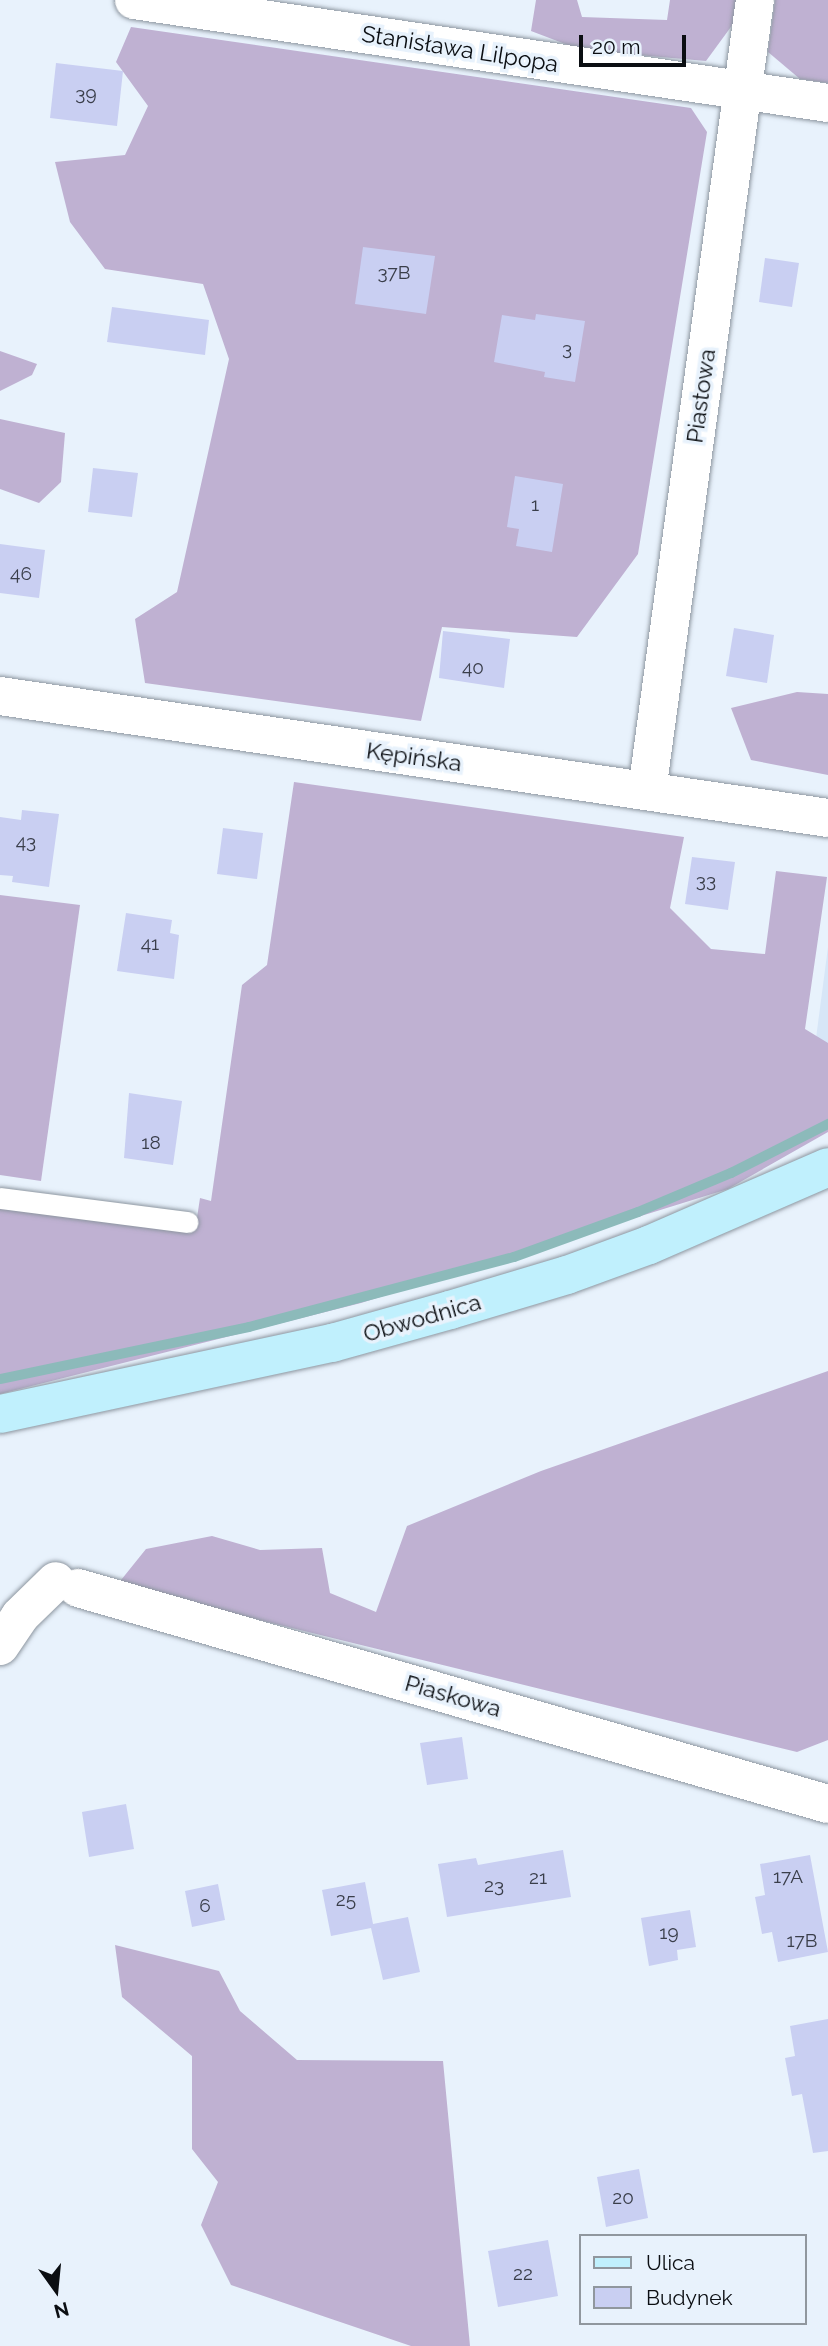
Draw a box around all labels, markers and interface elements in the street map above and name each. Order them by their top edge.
street label: Stanisława Lilpopa [360,20,560,78]
scale bar [583,21,690,65]
text: 20 m [592,34,640,59]
house number: 39 [75,83,97,105]
house number: 37B [378,262,410,284]
house number: 3 [562,338,572,360]
street label: Piastowa [681,347,721,445]
house number: 1 [531,494,539,516]
house number: 46 [10,563,32,585]
house number: 40 [462,657,484,679]
street label: Kępińska [365,737,463,777]
house number: 43 [16,831,36,853]
house number: 33 [696,870,716,892]
house number: 41 [141,933,159,955]
house number: 18 [141,1132,161,1154]
street label: Obwodnica [360,1288,484,1348]
street label: Piaskowa [402,1669,504,1723]
house number: 17A [773,1866,803,1888]
house number: 21 [529,1867,547,1889]
house number: 23 [484,1875,504,1897]
house number: 25 [336,1889,356,1911]
house number: 6 [199,1895,211,1917]
house number: 19 [659,1922,679,1944]
house number: 17B [787,1930,817,1952]
house number: 20 [612,2187,634,2209]
legend [580,2234,807,2325]
text: Ulica [646,2250,695,2275]
north arrow [21,2255,91,2325]
house number: 22 [513,2263,533,2285]
text: Budynek [646,2285,733,2310]
text: N [52,2298,71,2323]

